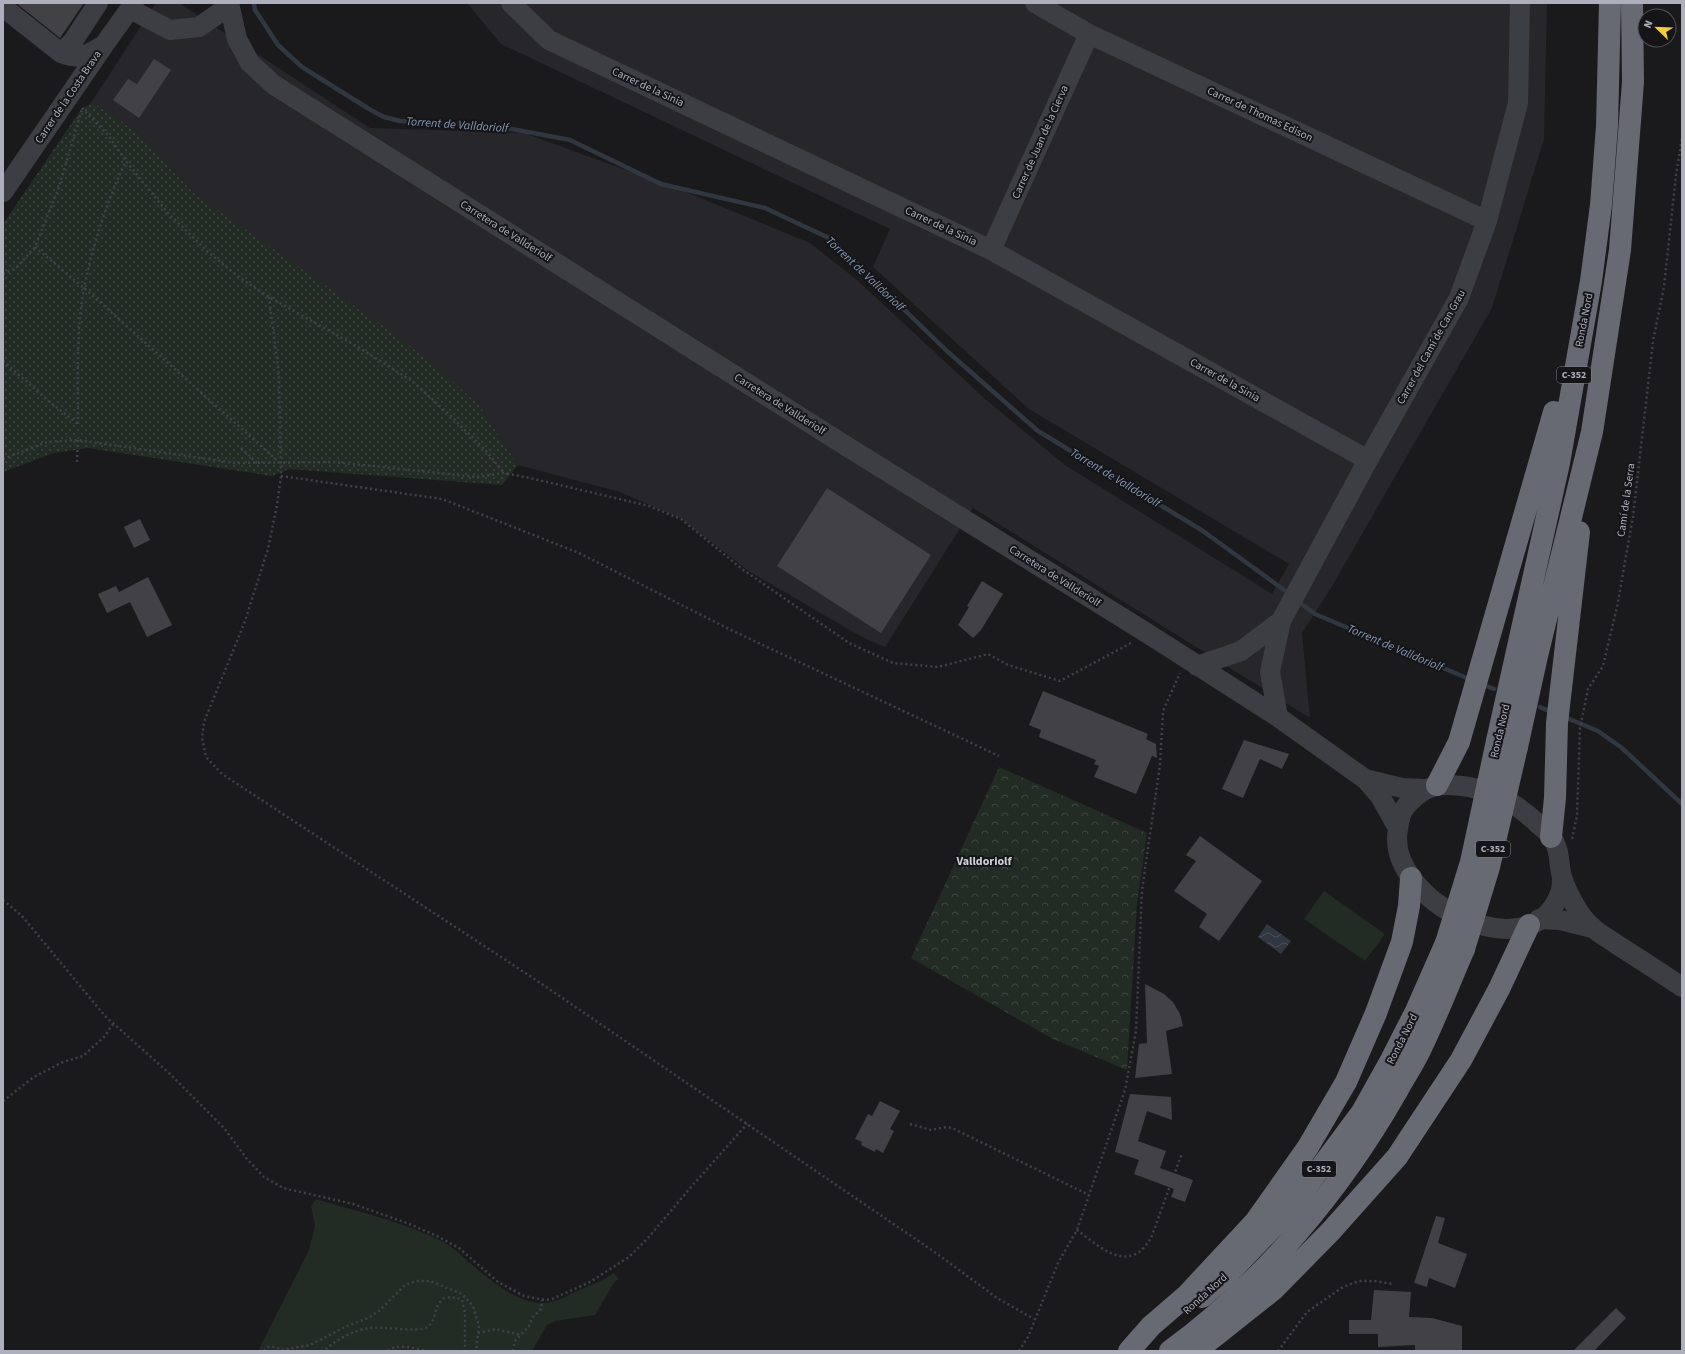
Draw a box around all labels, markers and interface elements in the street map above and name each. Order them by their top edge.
north arrow [1637,8,1677,48]
text: N [1640,18,1657,31]
street label: Carrer de la Costa Brava [31,48,105,146]
street label: Carrer de la Sinia [609,64,687,110]
street label: Carrer de Juan de la Cierva [1008,83,1072,201]
street label: Carrer de Thomas Edison [1205,83,1315,145]
water label: Torrent de Valldoriolf [405,113,510,137]
street label: Carretera de Vallderiolf [457,197,555,266]
street label: Carrer de la Sinia [902,203,980,249]
water label: Torrent de Valldoriolf [822,233,909,316]
street label: Carrer del Camí de Can Grau [1393,287,1469,407]
street label: Ronda Nord [1571,292,1597,348]
street label: Carrer de la Sinia [1187,355,1263,405]
road number: C-352 [1557,367,1591,383]
street label: Carretera de Vallderiolf [731,370,829,439]
water label: Torrent de Valldoriolf [1067,444,1165,513]
street label: Camí de la Serra [1613,462,1639,538]
street label: Carretera de Vallderiolf [1006,542,1104,611]
water label: Torrent de Valldoriolf [1344,620,1447,676]
street label: Ronda Nord [1487,703,1513,759]
road number: C-352 [1476,841,1510,857]
district label: Valldoriolf [955,853,1013,870]
street label: Ronda Nord [1383,1011,1421,1067]
road number: C-352 [1302,1161,1336,1177]
street label: Ronda Nord [1180,1270,1230,1318]

